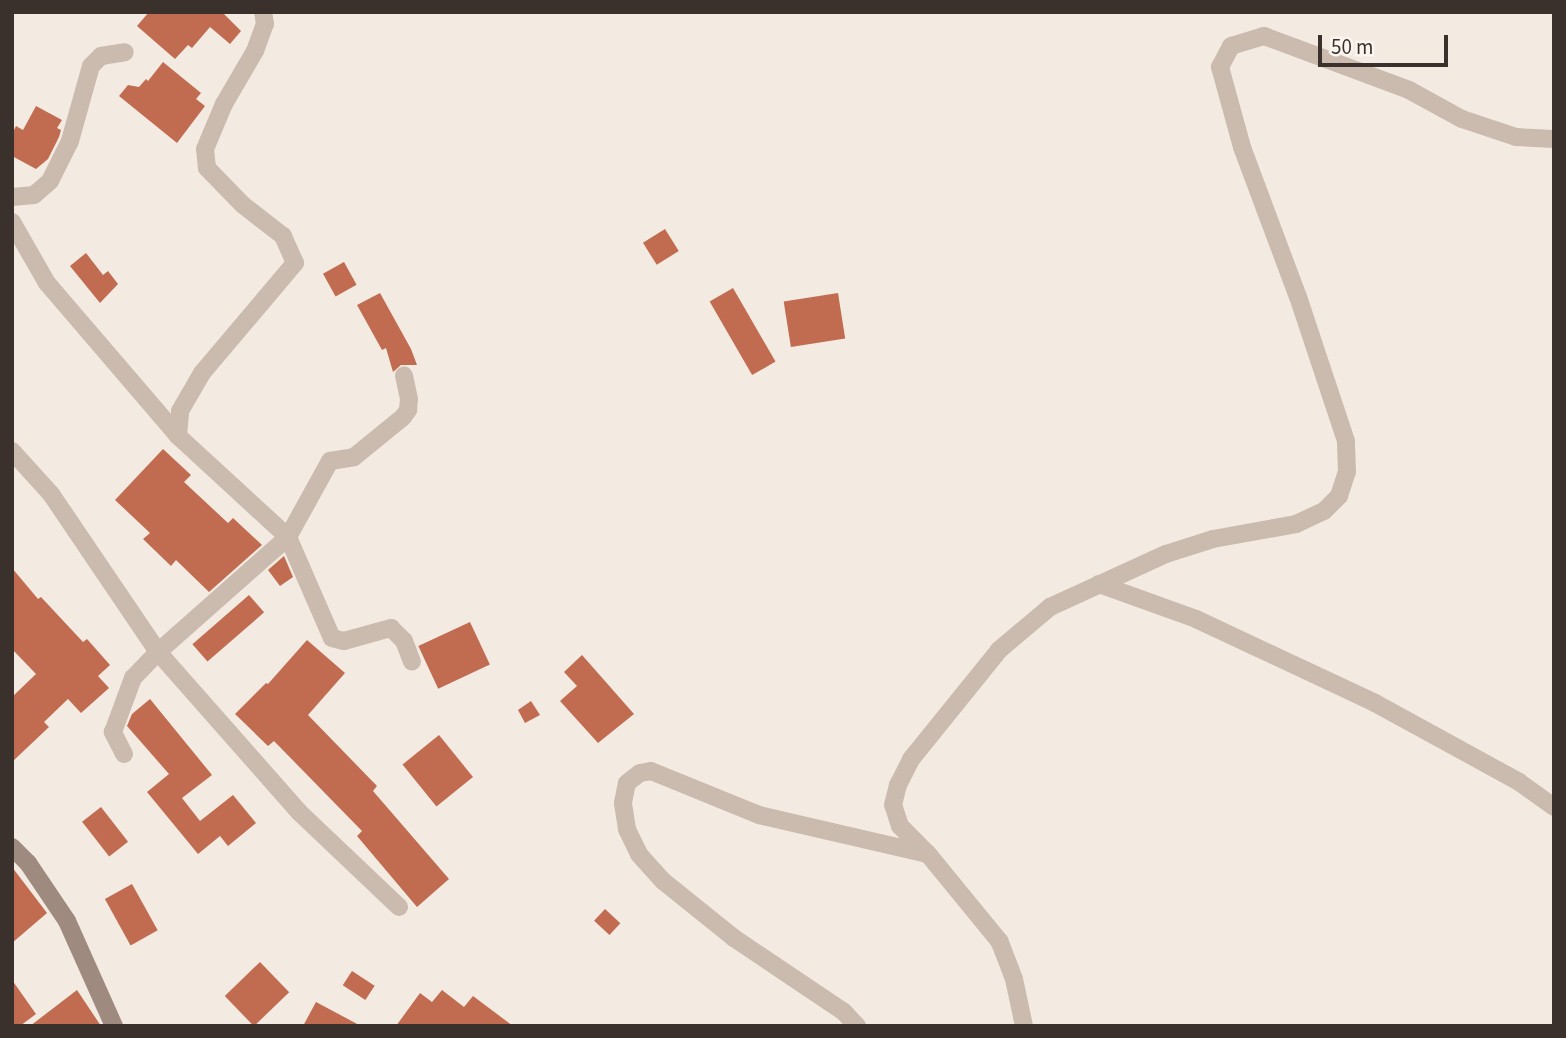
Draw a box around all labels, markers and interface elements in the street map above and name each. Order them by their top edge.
scale bar [1321,21,1450,65]
text: 50 m [1331,32,1373,62]

